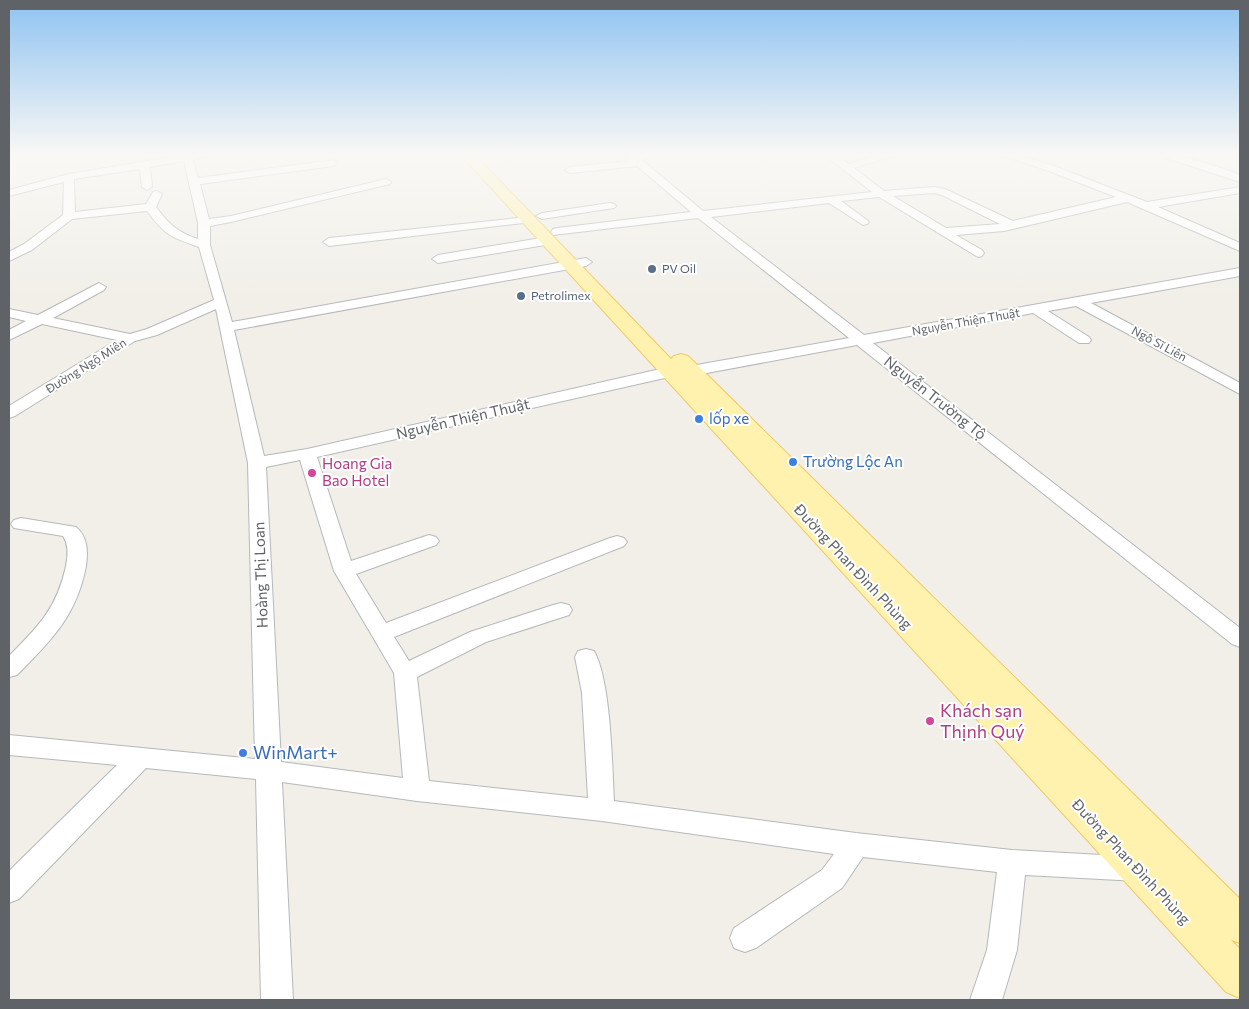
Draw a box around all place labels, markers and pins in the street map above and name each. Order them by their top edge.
place label: PV Oil [662,261,696,275]
marker: PV Oil [646,263,658,275]
place label: Petrolimex [531,288,591,302]
marker: Petrolimex [515,290,527,302]
place label: lốp xe [709,409,749,427]
marker: lốp xe [693,413,705,425]
place label: Trường Lộc An [803,452,903,470]
place label: Hoang Gia Bao Hotel [322,454,392,489]
marker: Trường Lộc An [787,456,799,468]
marker: Hoang Gia Bao Hotel [306,467,318,479]
place label: Khách sạn Thịnh Quý [940,699,1025,742]
marker: Khách sạn Thịnh Quý [924,715,936,727]
place label: WinMart+ [253,741,338,763]
marker: WinMart+ [237,747,249,759]

